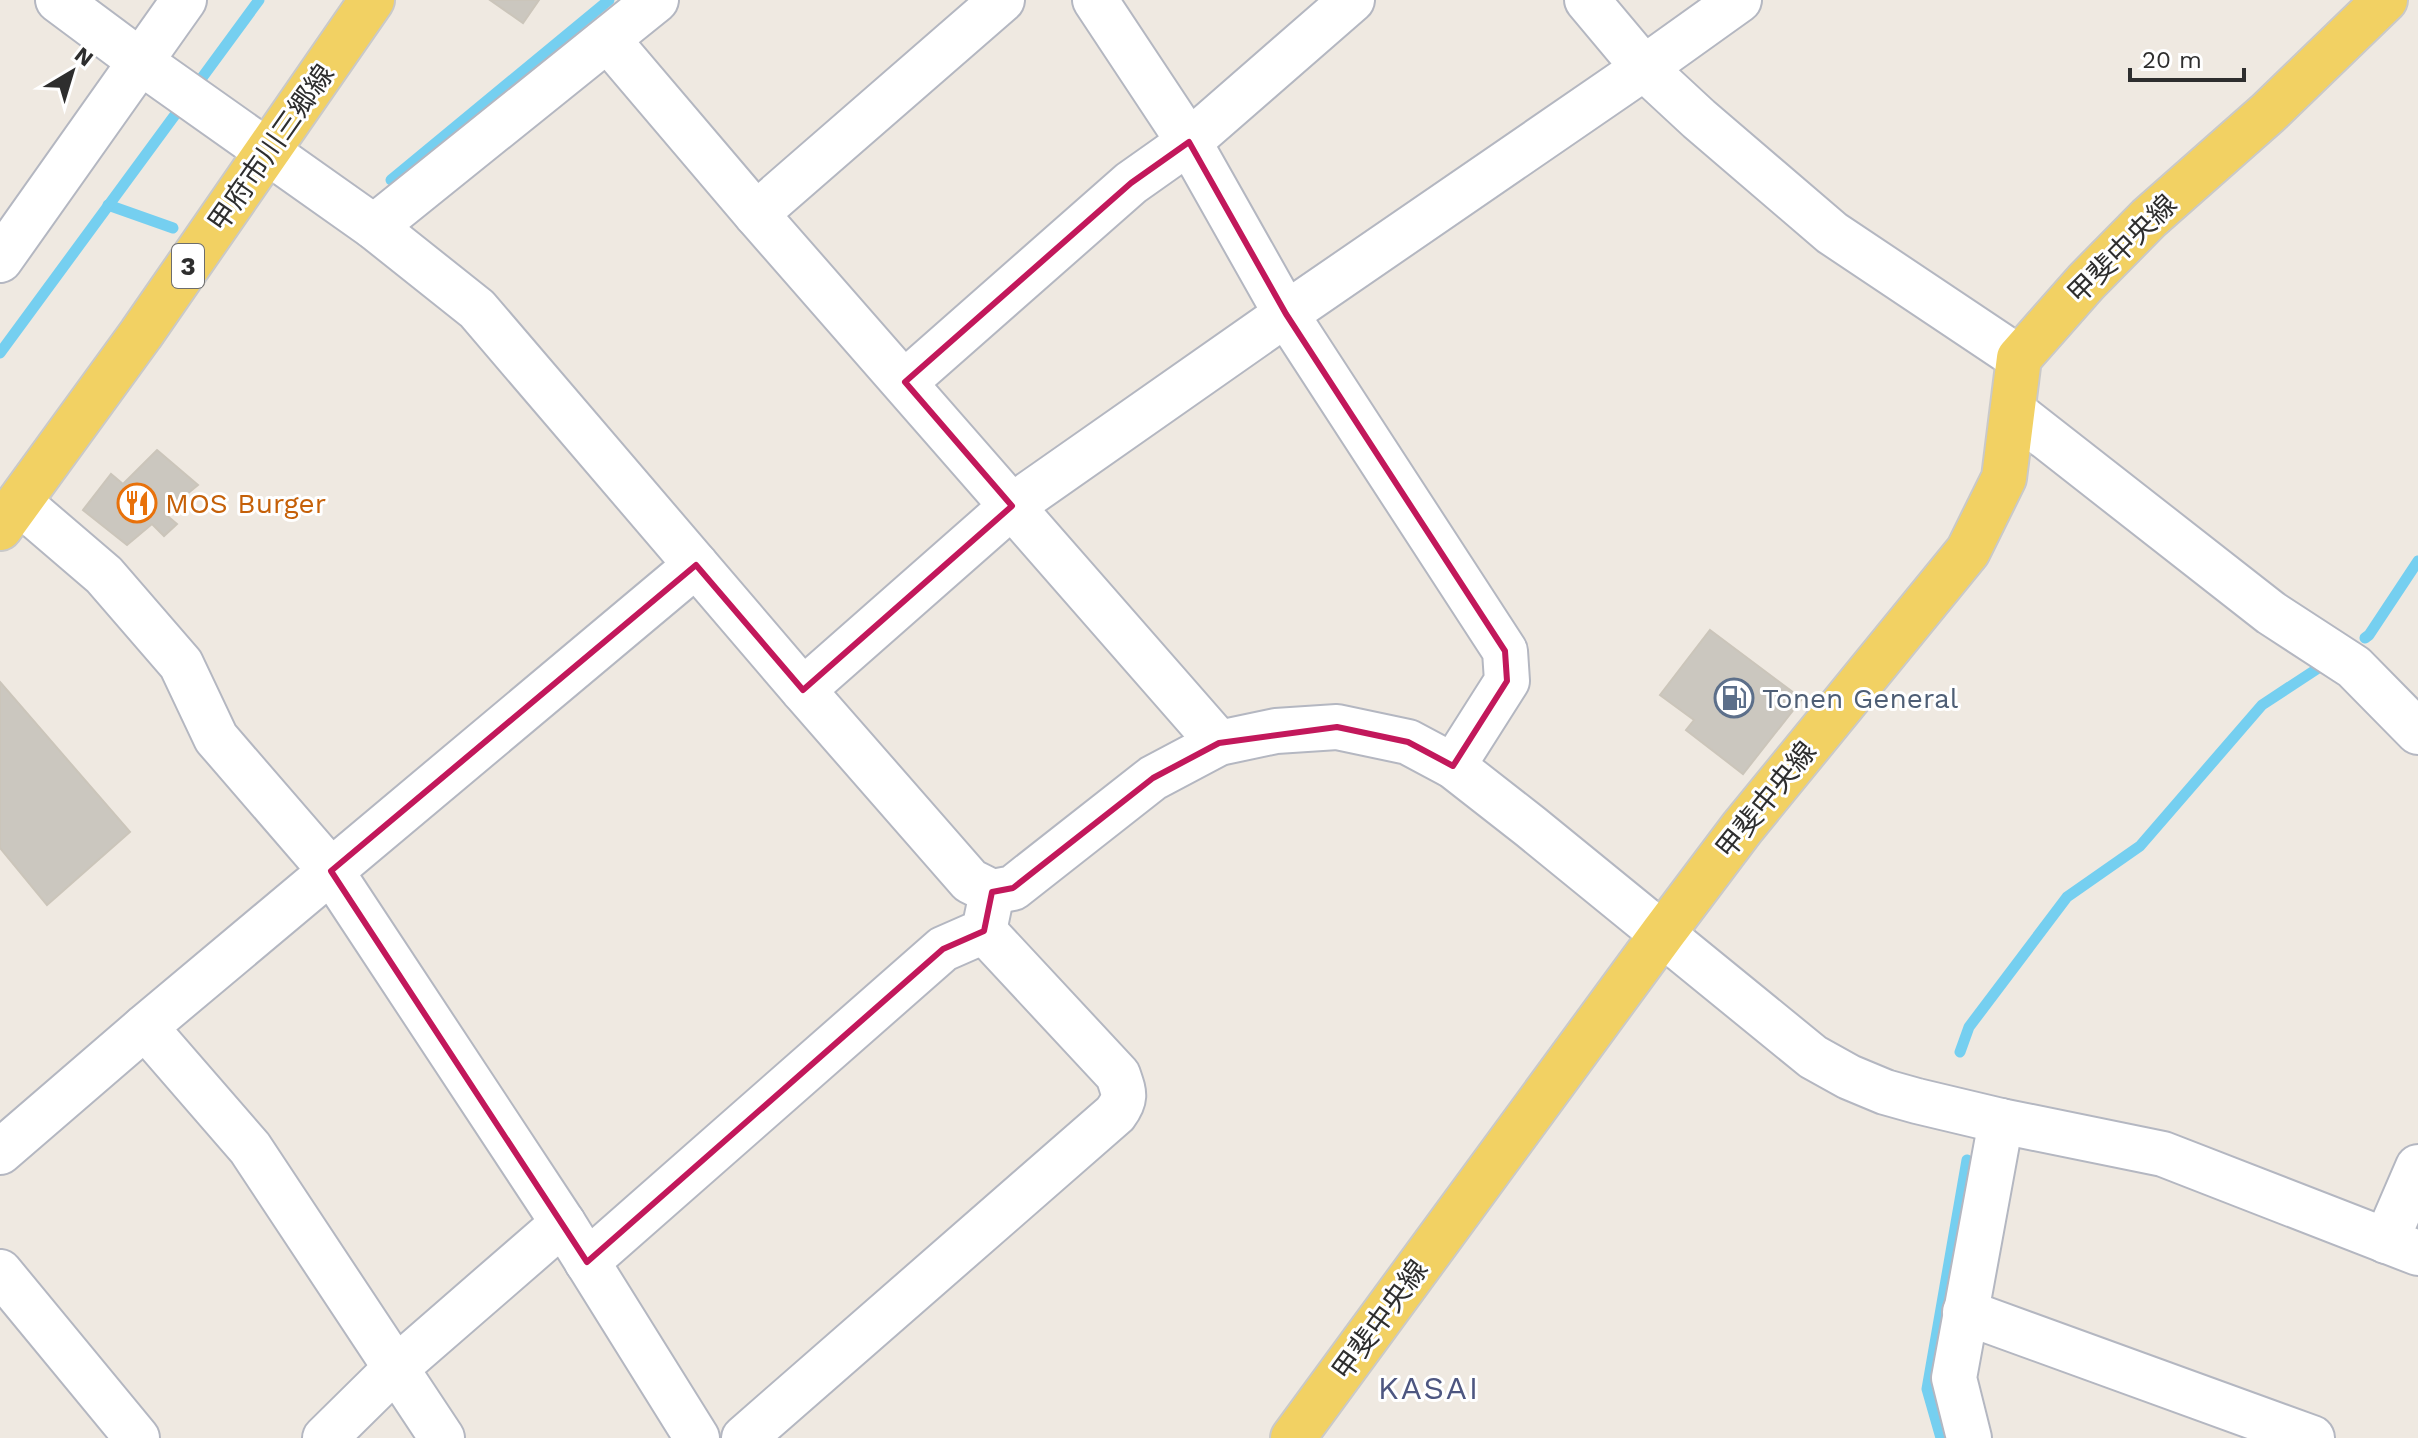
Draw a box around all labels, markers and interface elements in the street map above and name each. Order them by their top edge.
north arrow [32,32,112,112]
scale bar [2130,32,2244,82]
text: N [70,42,98,72]
text: 20 m [2142,46,2202,74]
street label: 甲府市川三郷線 [201,58,341,238]
street label: 甲斐中央線 [2061,188,2183,310]
road number: 3 [172,244,204,288]
restaurant icon: MOS Burger [116,482,158,524]
place label: MOS Burger [165,487,326,520]
fuel station icon: Tonen General [1713,677,1755,719]
place label: Tonen General [1762,682,1959,715]
street label: 甲斐中央線 [1709,735,1823,865]
street label: 甲斐中央線 [1326,1254,1434,1386]
district label: KASAI [1378,1369,1480,1407]

